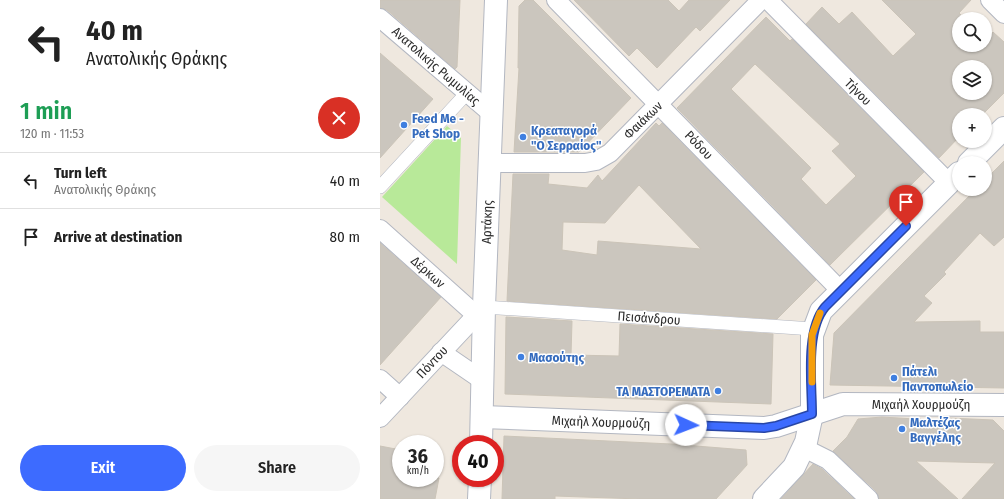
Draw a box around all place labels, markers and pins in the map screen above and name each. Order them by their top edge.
place label: Feed Me - Pet Shop [412,111,464,141]
marker: Feed Me - Pet Shop [399,120,409,130]
place label: Κρεαταγορά "Ο Σερραίος" [531,123,601,153]
marker: Κρεαταγορά "Ο Σερραίος" [518,132,528,142]
pin [889,185,923,226]
place label: Μασούτης [529,350,584,365]
marker: Μασούτης [516,352,526,362]
place label: Πάτελι Παντοπωλείο [902,364,973,394]
marker: Πάτελι Παντοπωλείο [889,373,899,383]
place label: ΤΑ ΜΑΣΤΟΡΕΜΑΤΑ [616,384,711,399]
marker: ΤΑ ΜΑΣΤΟΡΕΜΑΤΑ [713,386,723,396]
place label: Μαλτέζας Βαγγέλης [910,415,961,445]
marker: Μαλτέζας Βαγγέλης [897,424,907,434]

